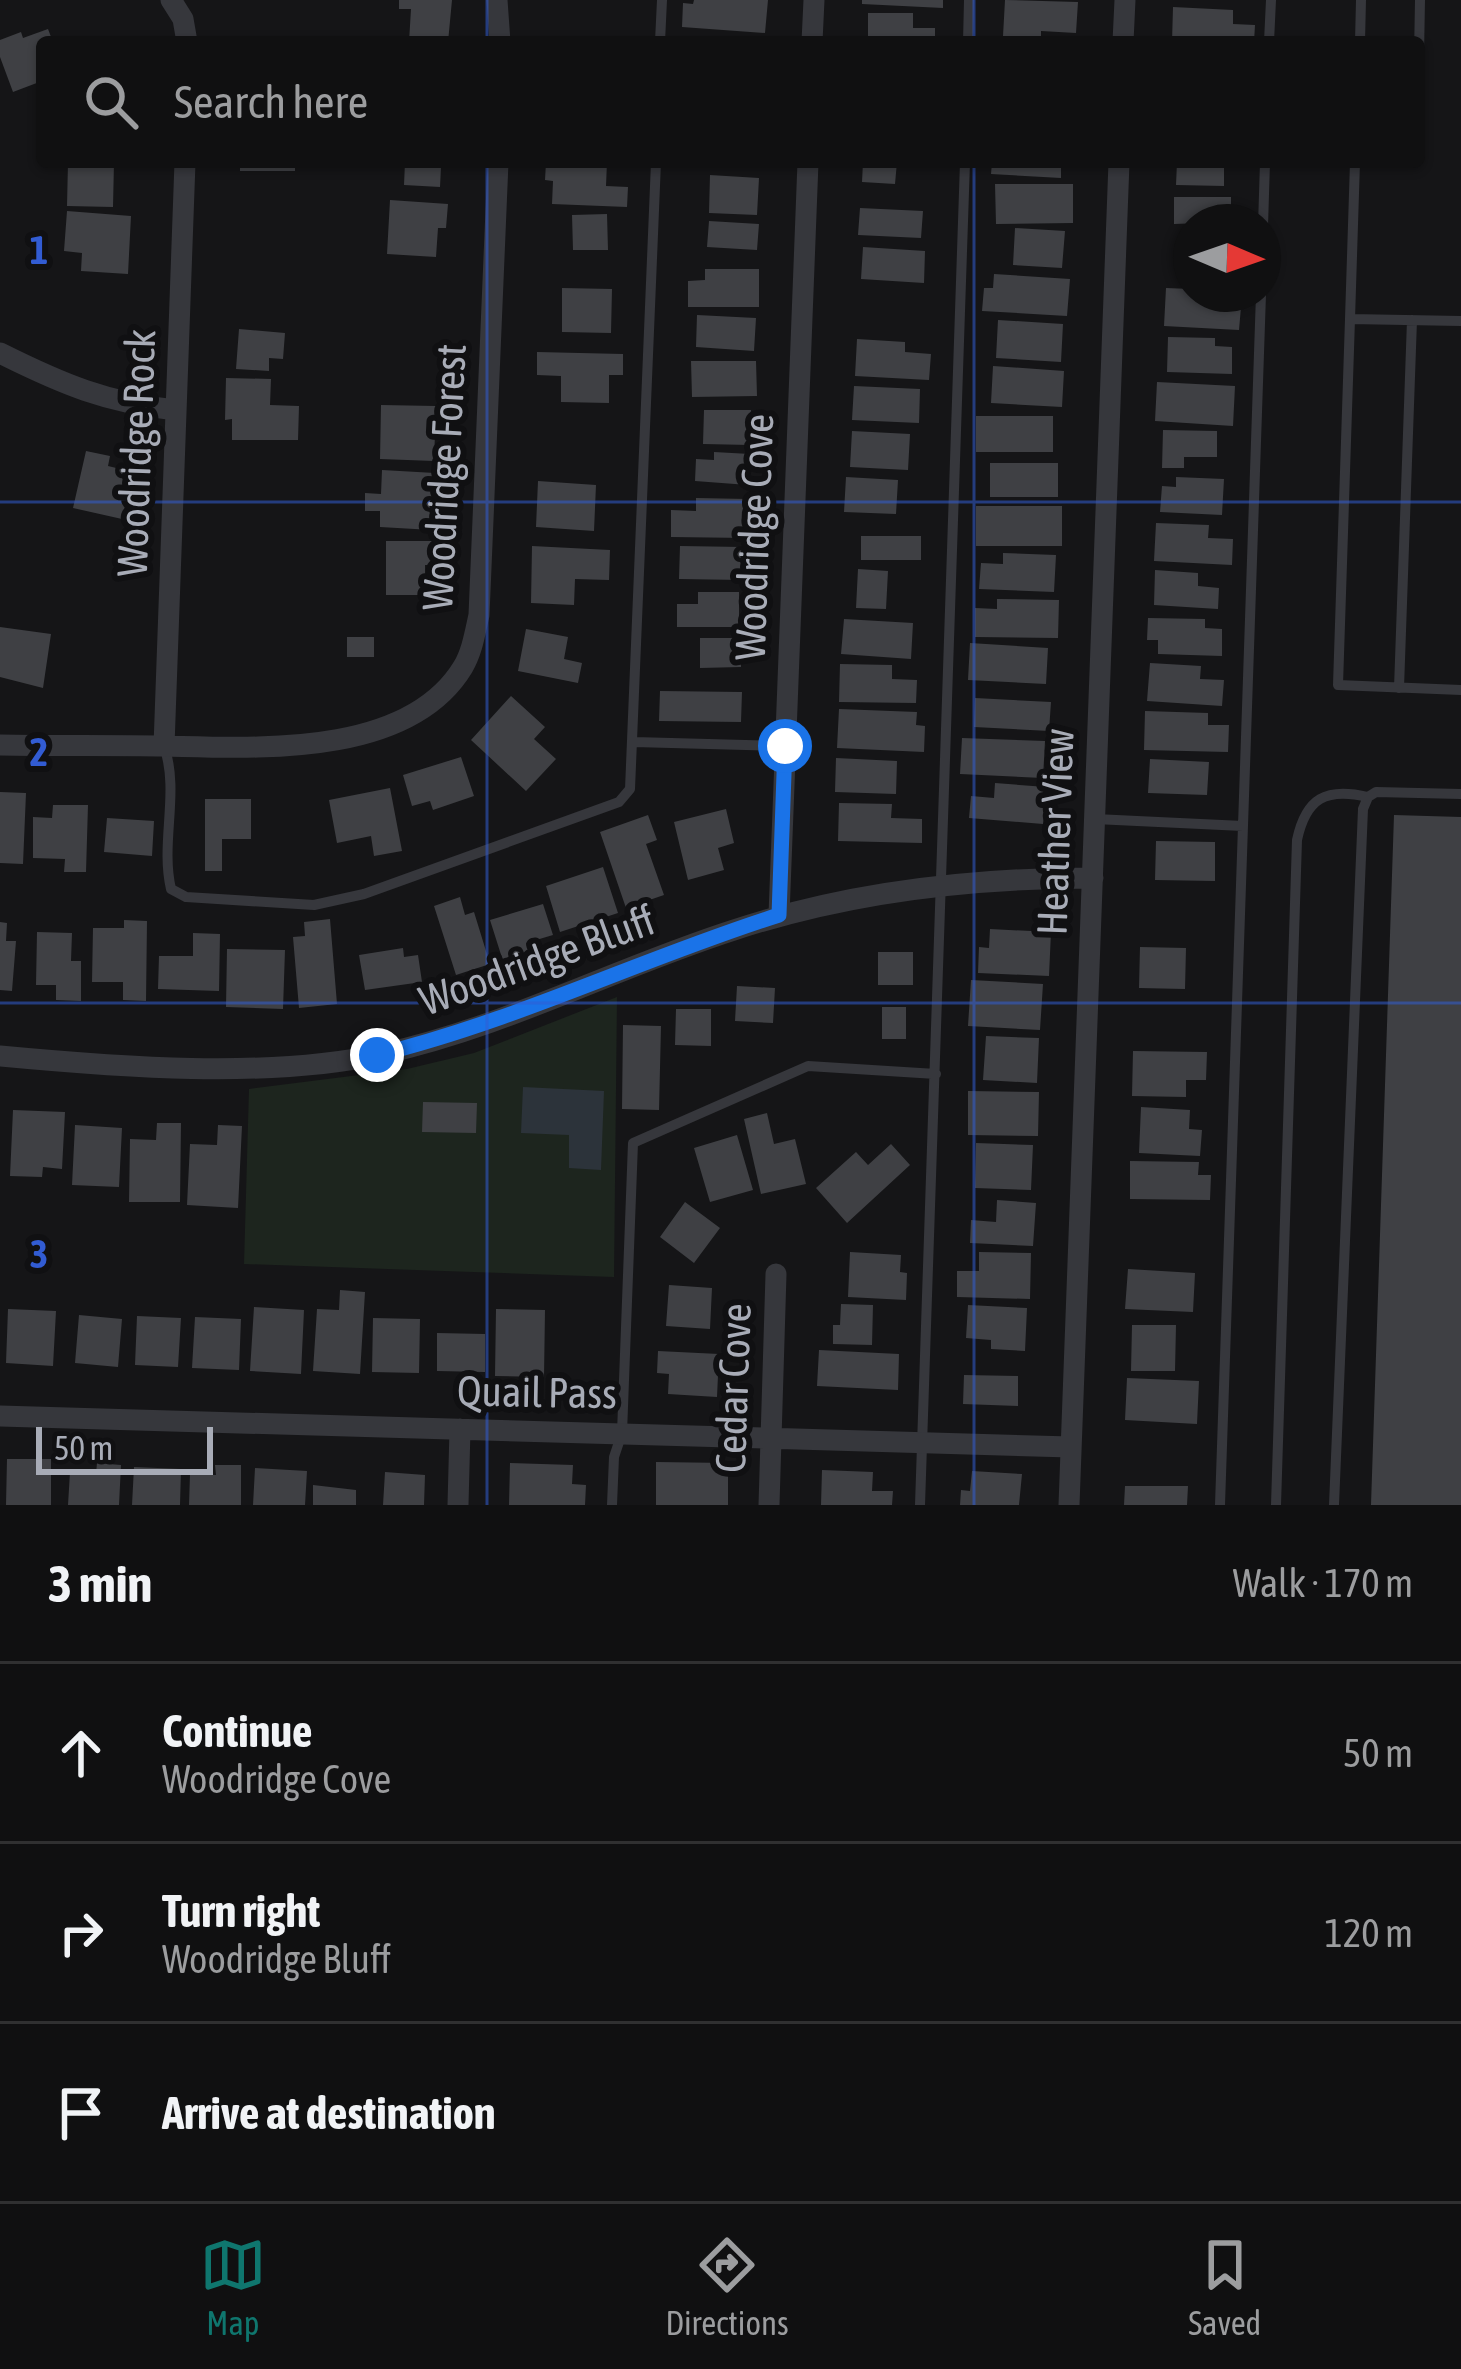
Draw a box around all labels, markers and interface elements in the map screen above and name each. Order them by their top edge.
search box [36,36,1425,168]
icon: search [78,69,144,135]
text: Search here [174,76,368,128]
north arrow [1173,204,1281,312]
text: 1 [30,228,48,272]
street label: Woodridge Rock [108,329,164,577]
street label: Woodridge Forest [413,343,475,611]
street label: Woodridge Cove [726,413,782,661]
route start [758,719,812,773]
street label: Heather View [1027,728,1083,936]
text: 2 [30,730,48,774]
street label: Woodridge Bluff [413,895,661,1025]
route end [350,1028,404,1082]
text: 3 [30,1232,48,1276]
street label: Cedar Cove [706,1302,760,1474]
street label: Quail Pass [457,1367,617,1417]
scale bar [36,1421,213,1474]
text: 50 m [54,1429,113,1467]
text: 3 min [48,1554,152,1613]
text: Walk · 170 m [1233,1561,1413,1605]
text: Continue [162,1705,313,1757]
icon: ahead [48,1720,114,1786]
text: 50 m [1343,1731,1413,1775]
text: Woodridge Cove [162,1757,391,1801]
text: Turn right [162,1885,320,1937]
icon: right [48,1900,114,1966]
text: 120 m [1325,1911,1413,1955]
text: Woodridge Bluff [162,1937,391,1981]
icon: arrive [48,2080,114,2146]
text: Arrive at destination [162,2087,496,2139]
tab: Map [200,2232,266,2342]
tab: Directions [665,2232,789,2342]
tab: Saved [1188,2232,1261,2342]

